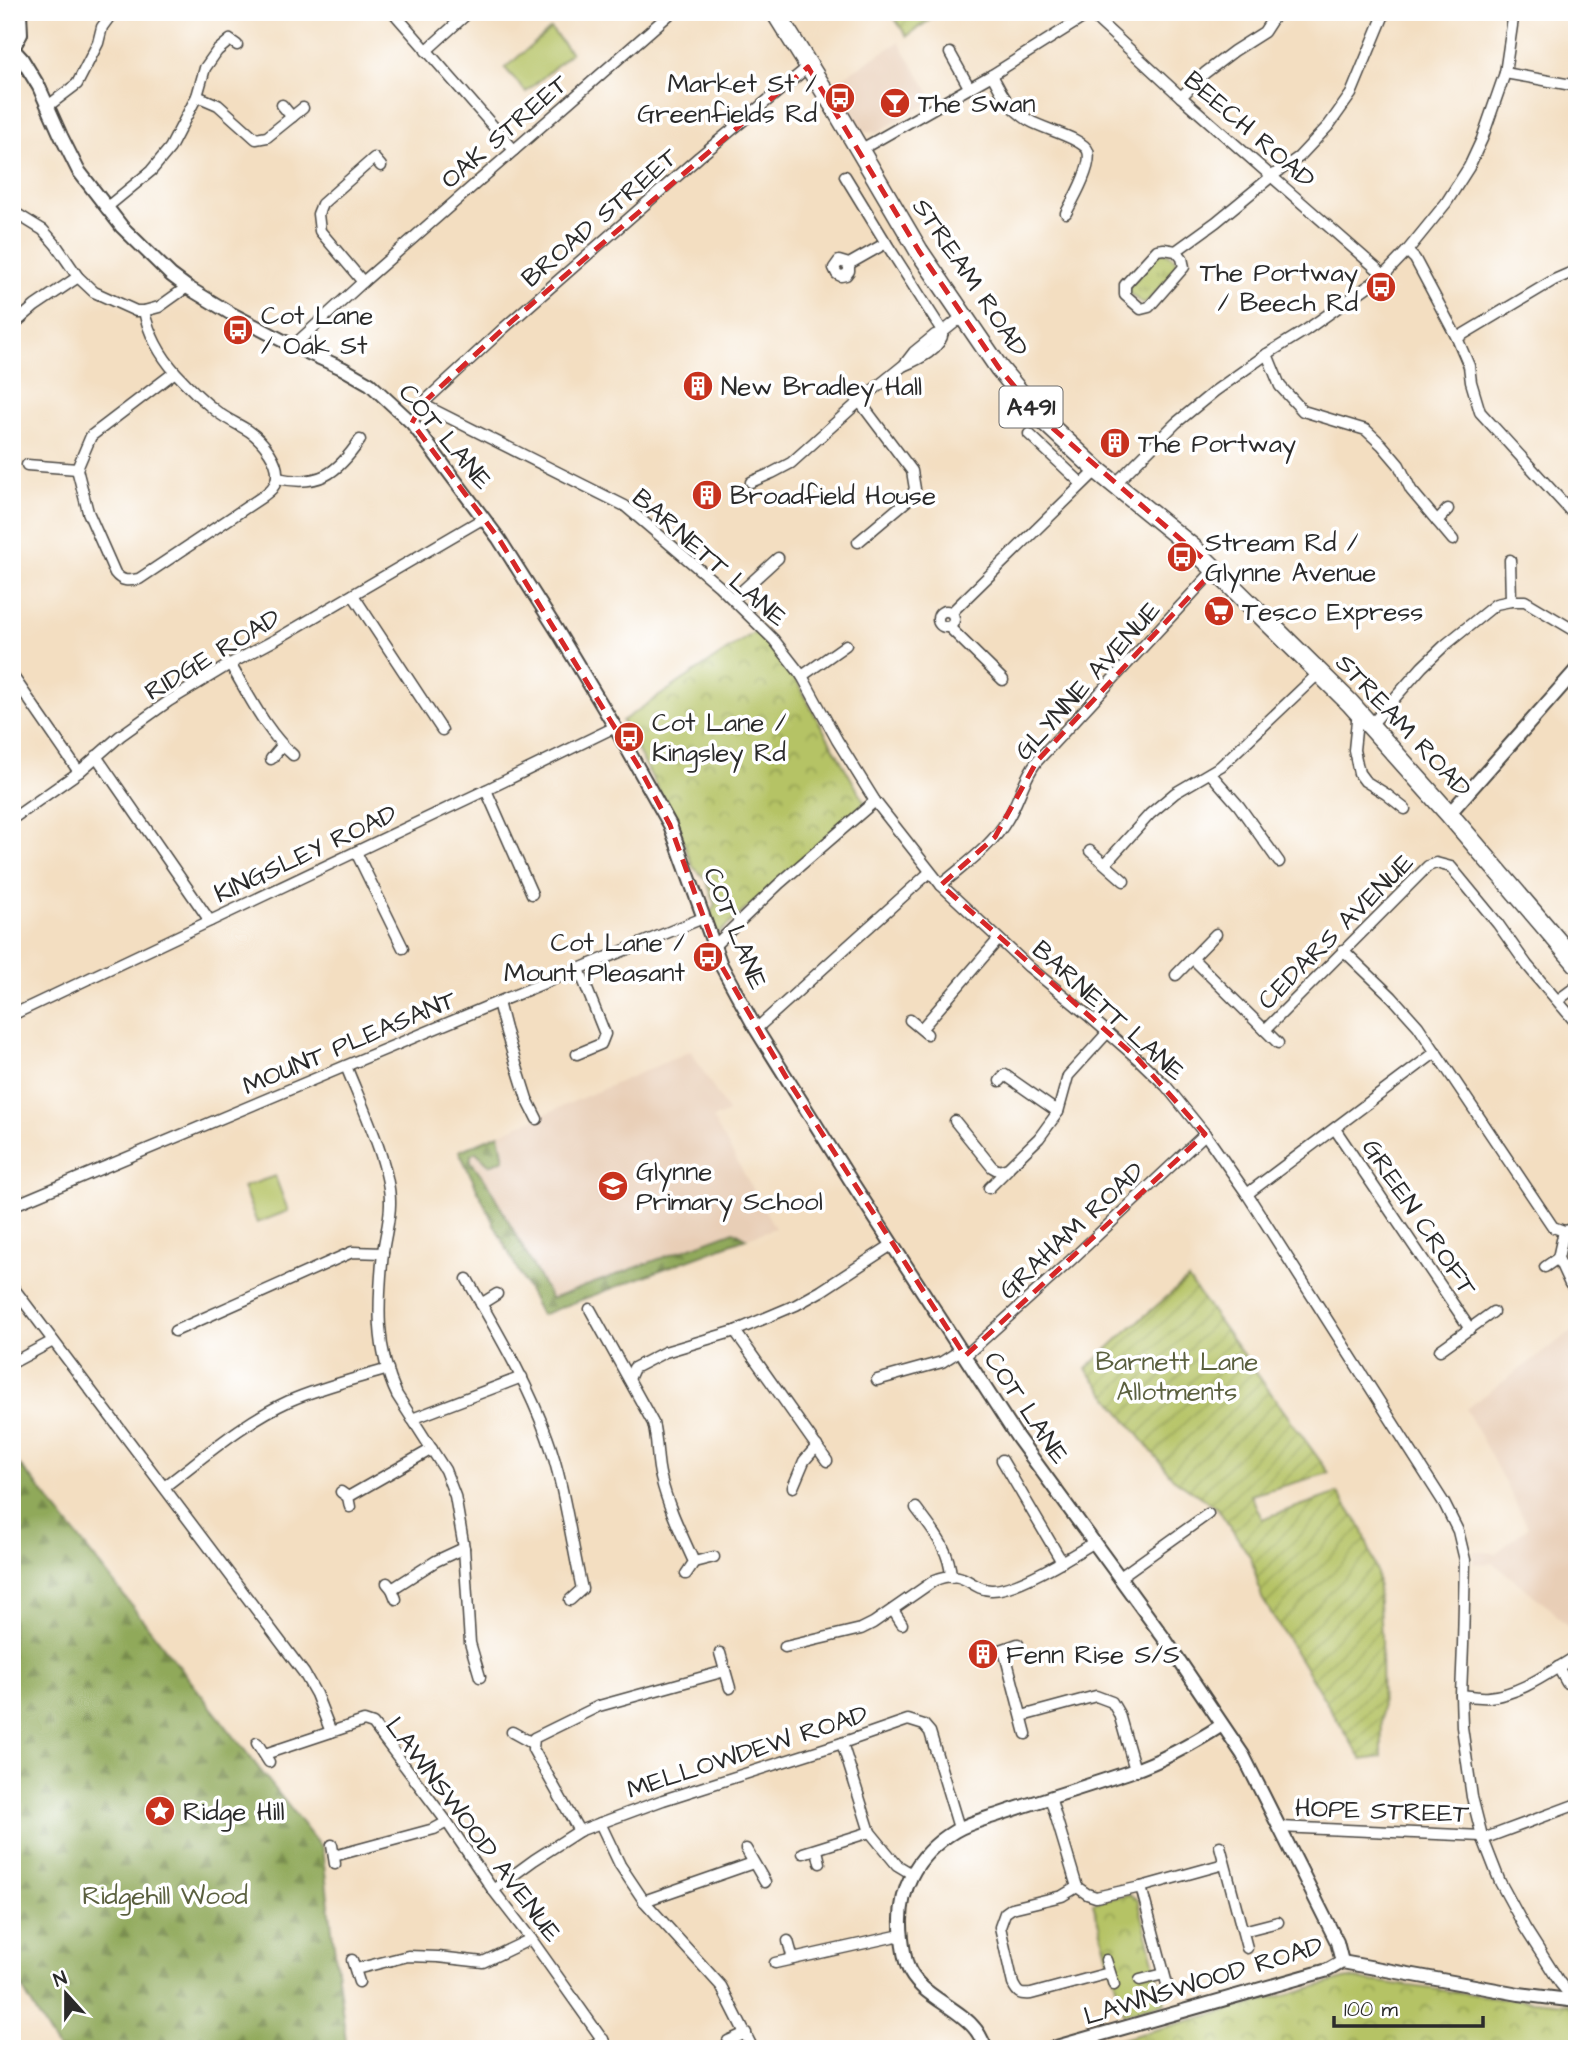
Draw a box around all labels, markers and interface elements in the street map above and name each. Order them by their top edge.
street label: BEECH ROAD [1176,63,1323,197]
street label: OAK STREET [433,66,577,197]
place label: Market St / Greenfields Rd [637,66,817,132]
bus stop icon: Market St / Greenfields Rd [823,81,857,115]
bar icon: The Swan [878,86,912,120]
place label: The Swan [918,86,1036,122]
street label: BROAD STREET [514,139,686,296]
street label: STREAM ROAD [904,191,1037,364]
place label: The Portway / Beech Rd [1200,255,1358,321]
bus stop icon: The Portway / Beech Rd [1364,270,1398,304]
place label: Cot Lane / Oak St [261,298,373,364]
bus stop icon: Cot Lane / Oak St [221,313,255,347]
building icon: New Bradley Hall [681,369,715,403]
place label: New Bradley Hall [721,369,922,407]
street label: COT LANE [390,376,500,498]
road number: A491 [1000,386,1062,428]
building icon: The Portway [1098,426,1132,460]
place label: The Portway [1138,426,1296,464]
building icon: Broadfield House [690,478,724,512]
place label: Broadfield House [730,478,936,514]
street label: BARNETT LANE [624,480,795,635]
place label: Stream Rd / Glynne Avenue [1205,525,1376,593]
bus stop icon: Stream Rd / Glynne Avenue [1165,540,1199,574]
street label: GLYNNE AVENUE [1006,593,1169,768]
supermarket icon: Tesco Express [1202,594,1236,628]
place label: Tesco Express [1242,594,1423,630]
street label: RIDGE ROAD [138,600,287,710]
street label: STREAM ROAD [1327,646,1480,806]
place label: Cot Lane / Kingsley Rd [652,705,787,773]
bus stop icon: Cot Lane / Kingsley Rd [612,720,646,754]
street label: KINGSLEY ROAD [208,796,403,912]
street label: CEDARS AVENUE [1250,846,1422,1018]
street label: COT LANE [694,862,776,995]
place label: Cot Lane / Mount Pleasant [504,925,685,991]
street label: BARNETT LANE [1024,932,1193,1089]
bus stop icon: Cot Lane / Mount Pleasant [691,940,725,974]
street label: MOUNT PLEASANT [237,981,463,1104]
street label: GREEN CROFT [1353,1132,1486,1304]
place label: Glynne Primary School [636,1154,823,1222]
street label: GRAHAM ROAD [991,1154,1152,1308]
school or university icon: Glynne Primary School [596,1169,630,1203]
street label: COT LANE [975,1344,1077,1471]
park label: Barnett Lane Allotments [1096,1344,1258,1410]
building icon: Fenn Rise S/S [966,1637,1000,1671]
place label: Fenn Rise S/S [1006,1637,1180,1673]
street label: MELLOWDEW ROAD [622,1696,873,1808]
street label: LAWNSWOOD AVENUE [377,1710,570,1950]
street label: HOPE STREET [1294,1790,1470,1832]
place icon: Ridge Hill [143,1794,177,1828]
place label: Ridge Hill [183,1794,285,1832]
park label: Ridgehill Wood [82,1878,248,1916]
street label: LAWNSWOOD ROAD [1079,1927,1327,2034]
north arrow [32,1960,102,2030]
text: N [50,1965,71,1994]
scale bar [1334,1984,1482,2028]
text: 100 m [1344,1995,1399,2024]

